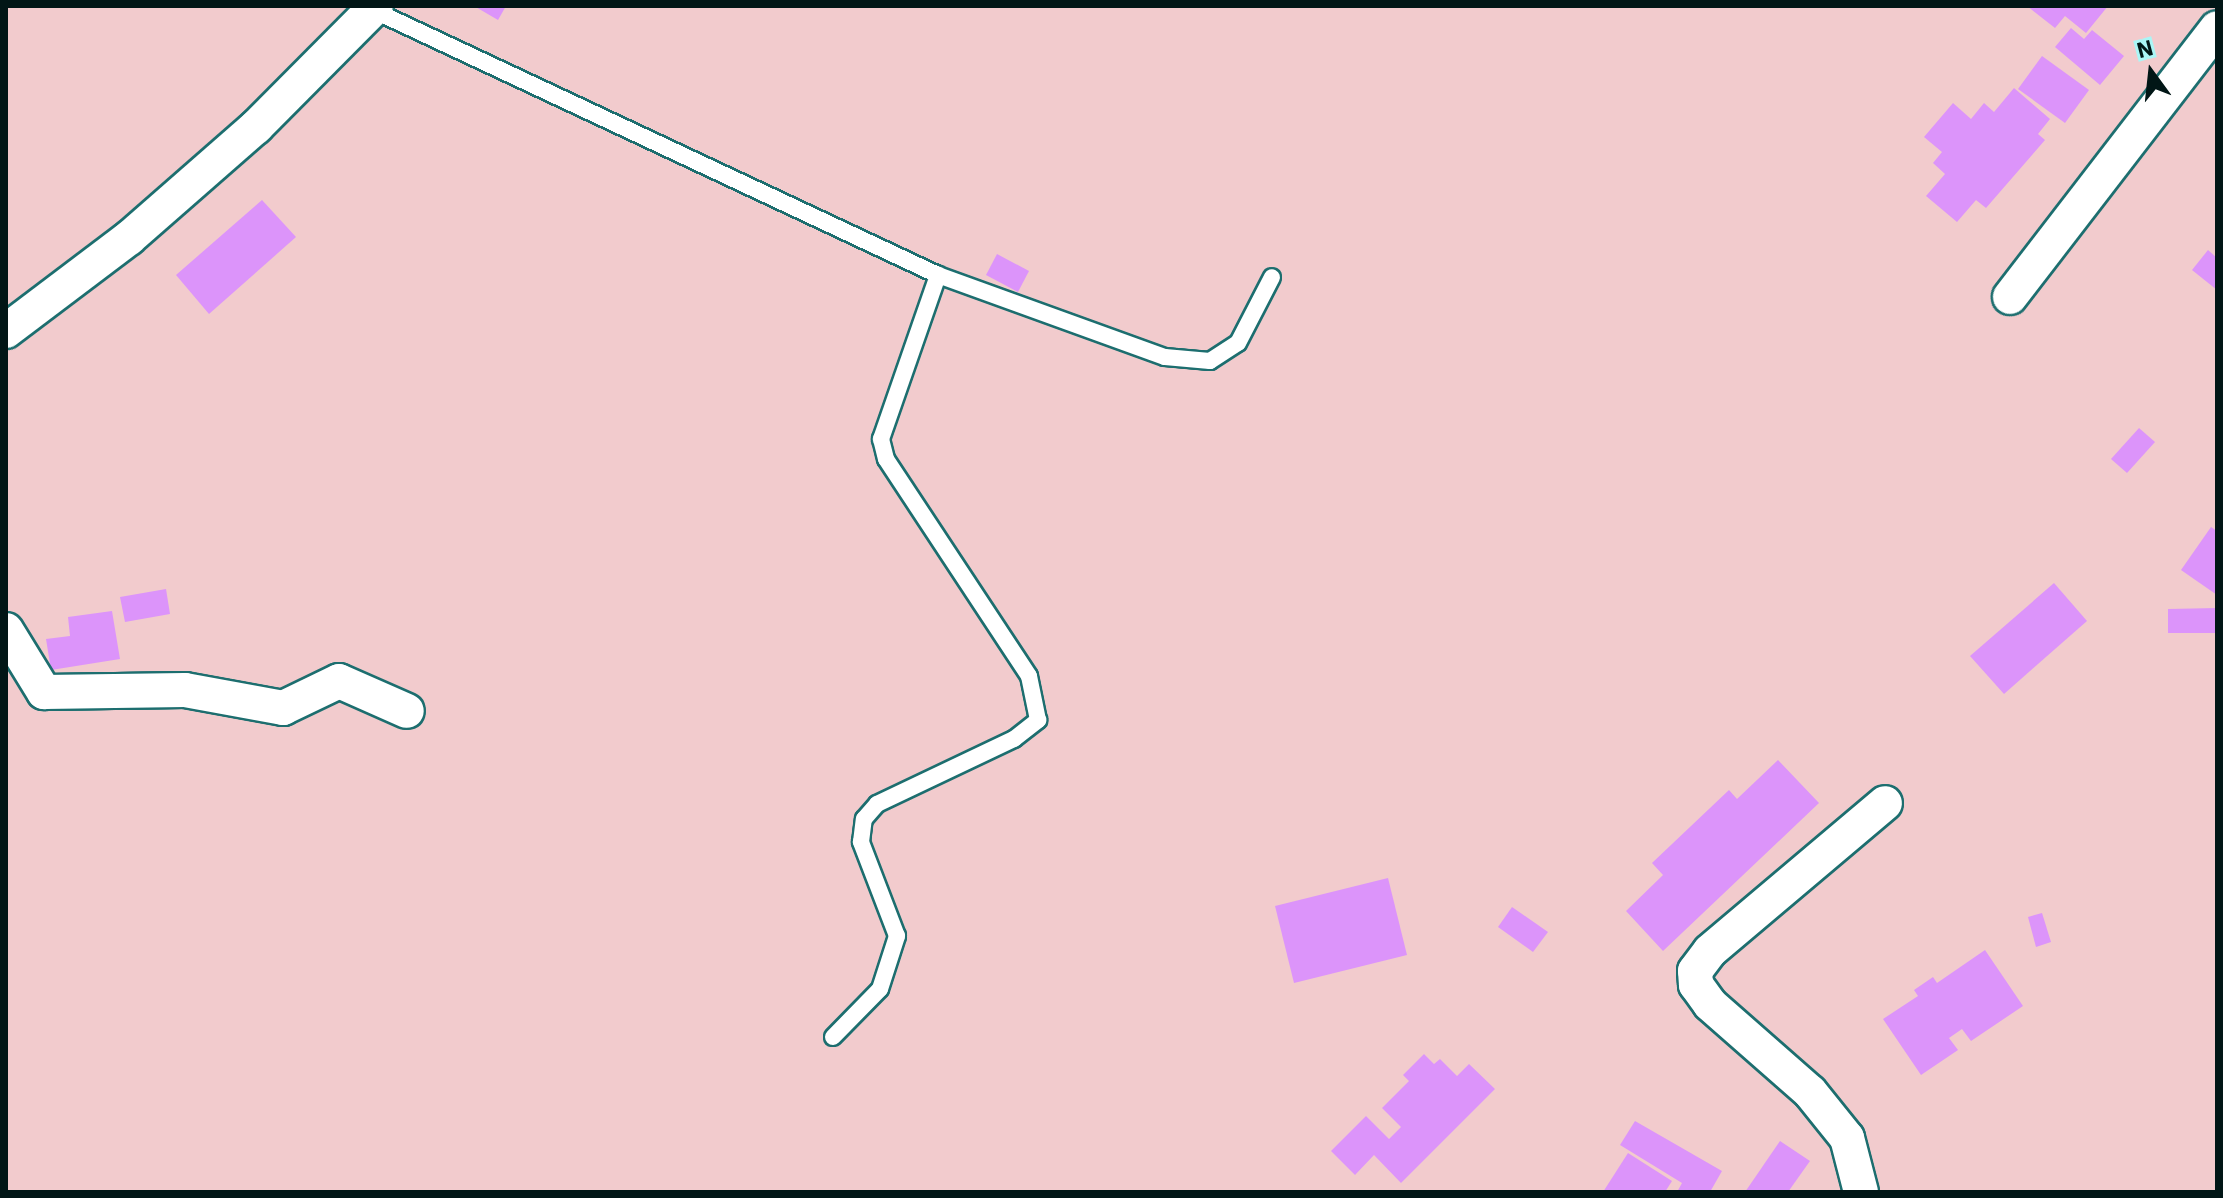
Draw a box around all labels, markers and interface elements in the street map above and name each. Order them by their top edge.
north arrow [2111,32,2191,112]
text: N [2133,32,2156,64]

